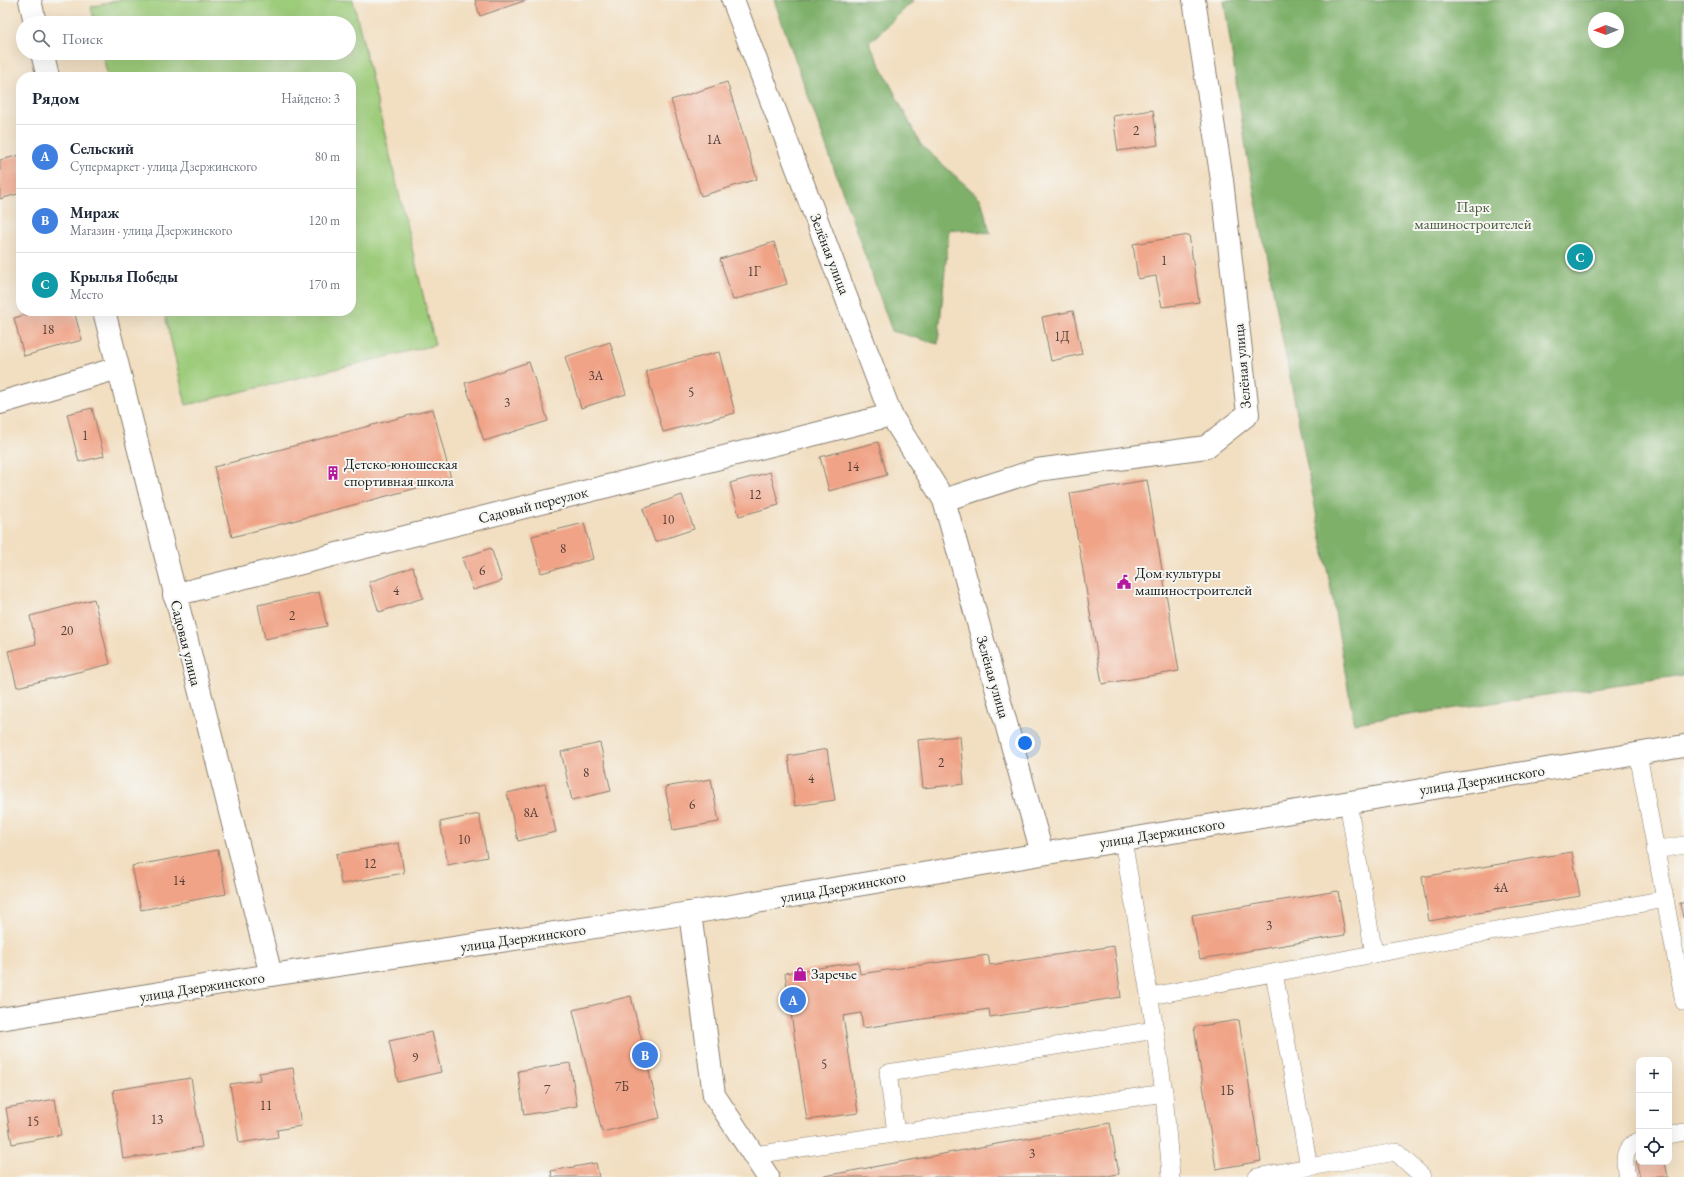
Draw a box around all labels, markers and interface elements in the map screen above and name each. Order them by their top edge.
north arrow [1588,12,1624,48]
search box [16,16,356,60]
icon: search [30,27,52,49]
text: Поиск [62,29,103,48]
text: Рядом [32,87,80,109]
text: Найдено: 3 [281,90,340,107]
house number: 2 [1133,122,1140,139]
house number: 1А [706,131,723,148]
text: Сельский [70,139,134,158]
text: A [40,148,50,165]
text: 80 m [315,148,340,165]
text: Супермаркет · улица Дзержинского [70,158,257,175]
park label: Парк машиностроителей [1414,197,1532,233]
text: Мираж [70,203,119,222]
street label: Зелёная улица [806,211,855,297]
text: B [41,212,49,229]
text: 120 m [309,212,340,229]
text: Магазин · улица Дзержинского [70,222,233,239]
pin: C [1567,242,1593,272]
house number: 1 [1161,252,1167,269]
house number: 1Г [748,263,761,280]
text: Крылья Победы [70,267,178,286]
text: C [40,276,50,293]
text: 170 m [309,276,340,293]
text: Место [70,286,103,303]
house number: 18 [42,321,54,338]
street label: Зелёная улица [1228,323,1255,409]
house number: 1Д [1054,328,1070,345]
house number: 3А [588,367,605,384]
house number: 5 [688,384,694,401]
house number: 3 [504,394,510,411]
house number: 1 [82,427,88,444]
place label: Детско-юношеская спортивная школа [344,454,458,490]
house number: 14 [847,458,860,475]
building icon: Детско-юношеская спортивная школа [325,465,341,481]
street label: Садовый переулок [476,482,590,527]
house number: 12 [749,486,762,503]
house number: 10 [662,511,674,528]
house number: 8 [560,540,566,557]
house number: 6 [479,562,485,579]
place label: Дом культуры машиностроителей [1135,563,1252,599]
public building icon: Дом культуры машиностроителей [1116,574,1132,590]
house number: 4 [393,582,400,599]
street label: Садовая улица [167,598,206,688]
house number: 2 [289,607,296,624]
house number: 20 [61,622,73,639]
street label: Зелёная улица [973,633,1014,720]
your location [1015,733,1035,753]
house number: 2 [938,754,945,771]
street label: улица Дзержинского [1418,760,1546,799]
house number: 8 [583,764,589,781]
house number: 4 [808,770,815,787]
house number: 6 [689,796,695,813]
house number: 8А [523,804,540,821]
street label: улица Дзержинского [1098,813,1226,852]
house number: 10 [458,831,470,848]
house number: 12 [364,855,377,872]
street label: улица Дзержинского [779,866,907,907]
house number: 14 [173,872,186,889]
house number: 4А [1493,879,1510,896]
house number: 3 [1266,917,1272,934]
street label: улица Дзержинского [459,919,587,956]
place label: Заречье [811,964,857,983]
shop icon: Заречье [792,966,808,982]
street label: улица Дзержинского [138,967,266,1006]
pin: A [780,985,806,1015]
pin: B [632,1040,658,1070]
house number: 9 [412,1049,419,1066]
house number: 5 [821,1056,827,1073]
map controls [1636,1057,1672,1165]
button: + [1636,1057,1672,1093]
house number: 7Б [615,1078,629,1095]
house number: 7 [544,1081,551,1098]
house number: 1Б [1220,1082,1234,1099]
button: − [1636,1093,1672,1129]
house number: 11 [260,1097,272,1114]
house number: 13 [151,1111,163,1128]
house number: 15 [27,1113,39,1130]
button: locate [1636,1129,1672,1165]
house number: 3 [1029,1145,1035,1162]

